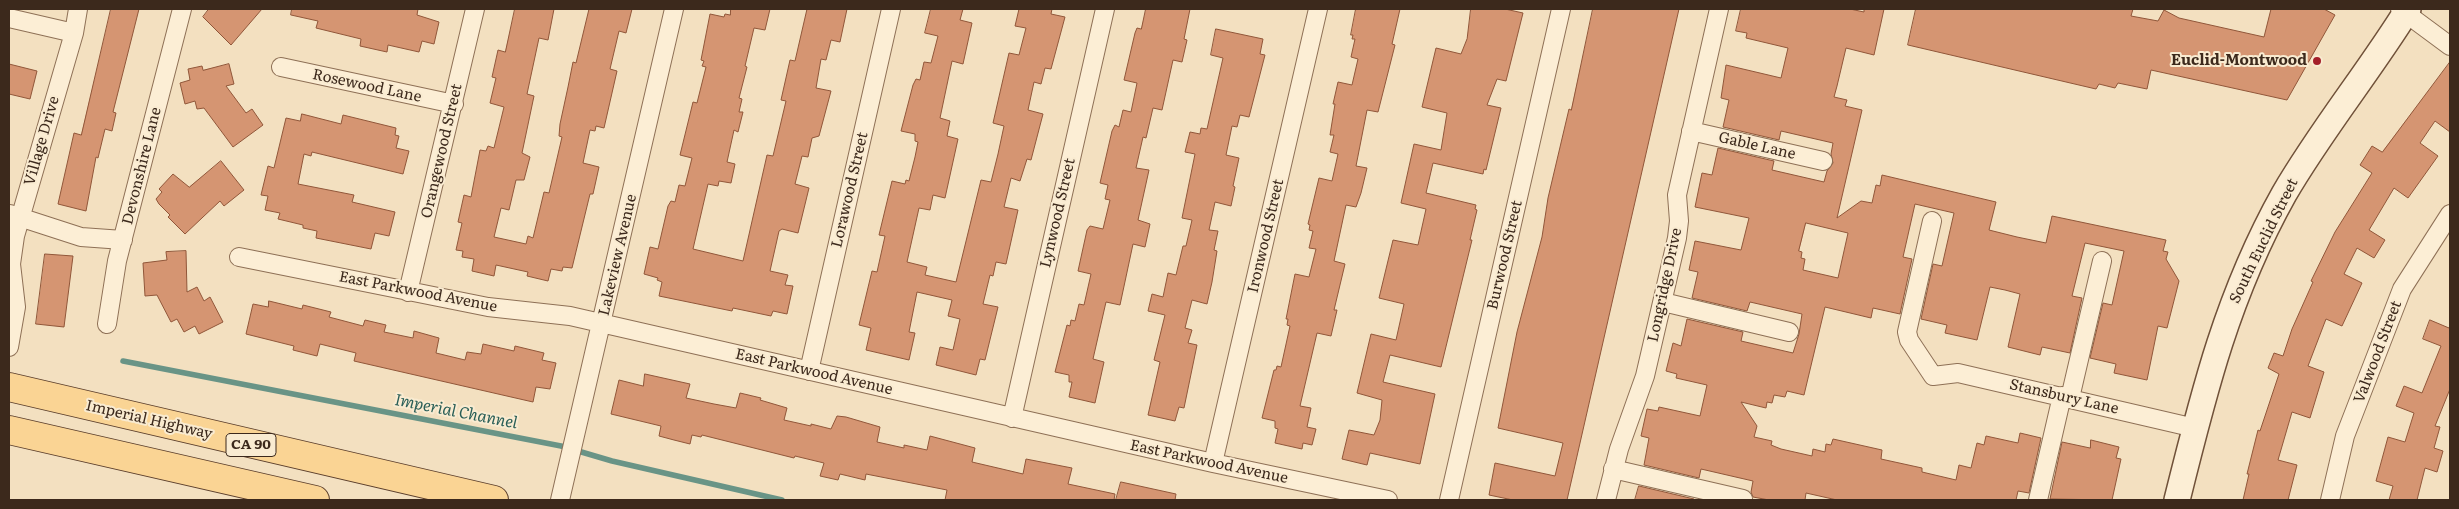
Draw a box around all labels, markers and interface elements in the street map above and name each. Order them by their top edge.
place label: Euclid-Montwood [2171,52,2307,70]
marker: Euclid-Montwood [2311,55,2323,67]
street label: Rosewood Lane [311,66,423,106]
street label: Orangewood Street [418,82,466,220]
street label: Village Drive [21,94,63,188]
street label: Devonshire Lane [119,105,165,227]
street label: Gable Lane [1717,128,1797,164]
street label: Lorawood Street [828,130,872,250]
street label: Lynwood Street [1037,156,1079,270]
street label: South Euclid Street [2226,175,2302,307]
street label: Ironwood Street [1244,177,1288,295]
street label: Lakeview Avenue [595,192,641,318]
street label: Burwood Street [1484,198,1526,312]
street label: Longridge Drive [1644,226,1686,344]
street label: East Parkwood Avenue [337,268,499,316]
street label: Valwood Street [2350,298,2406,406]
street label: East Parkwood Avenue [734,345,894,399]
street label: Stansbury Lane [2008,376,2120,418]
water label: Imperial Channel [393,391,519,433]
street label: Imperial Highway [84,397,214,443]
road number: CA 90 [226,434,276,456]
street label: East Parkwood Avenue [1128,436,1290,488]

